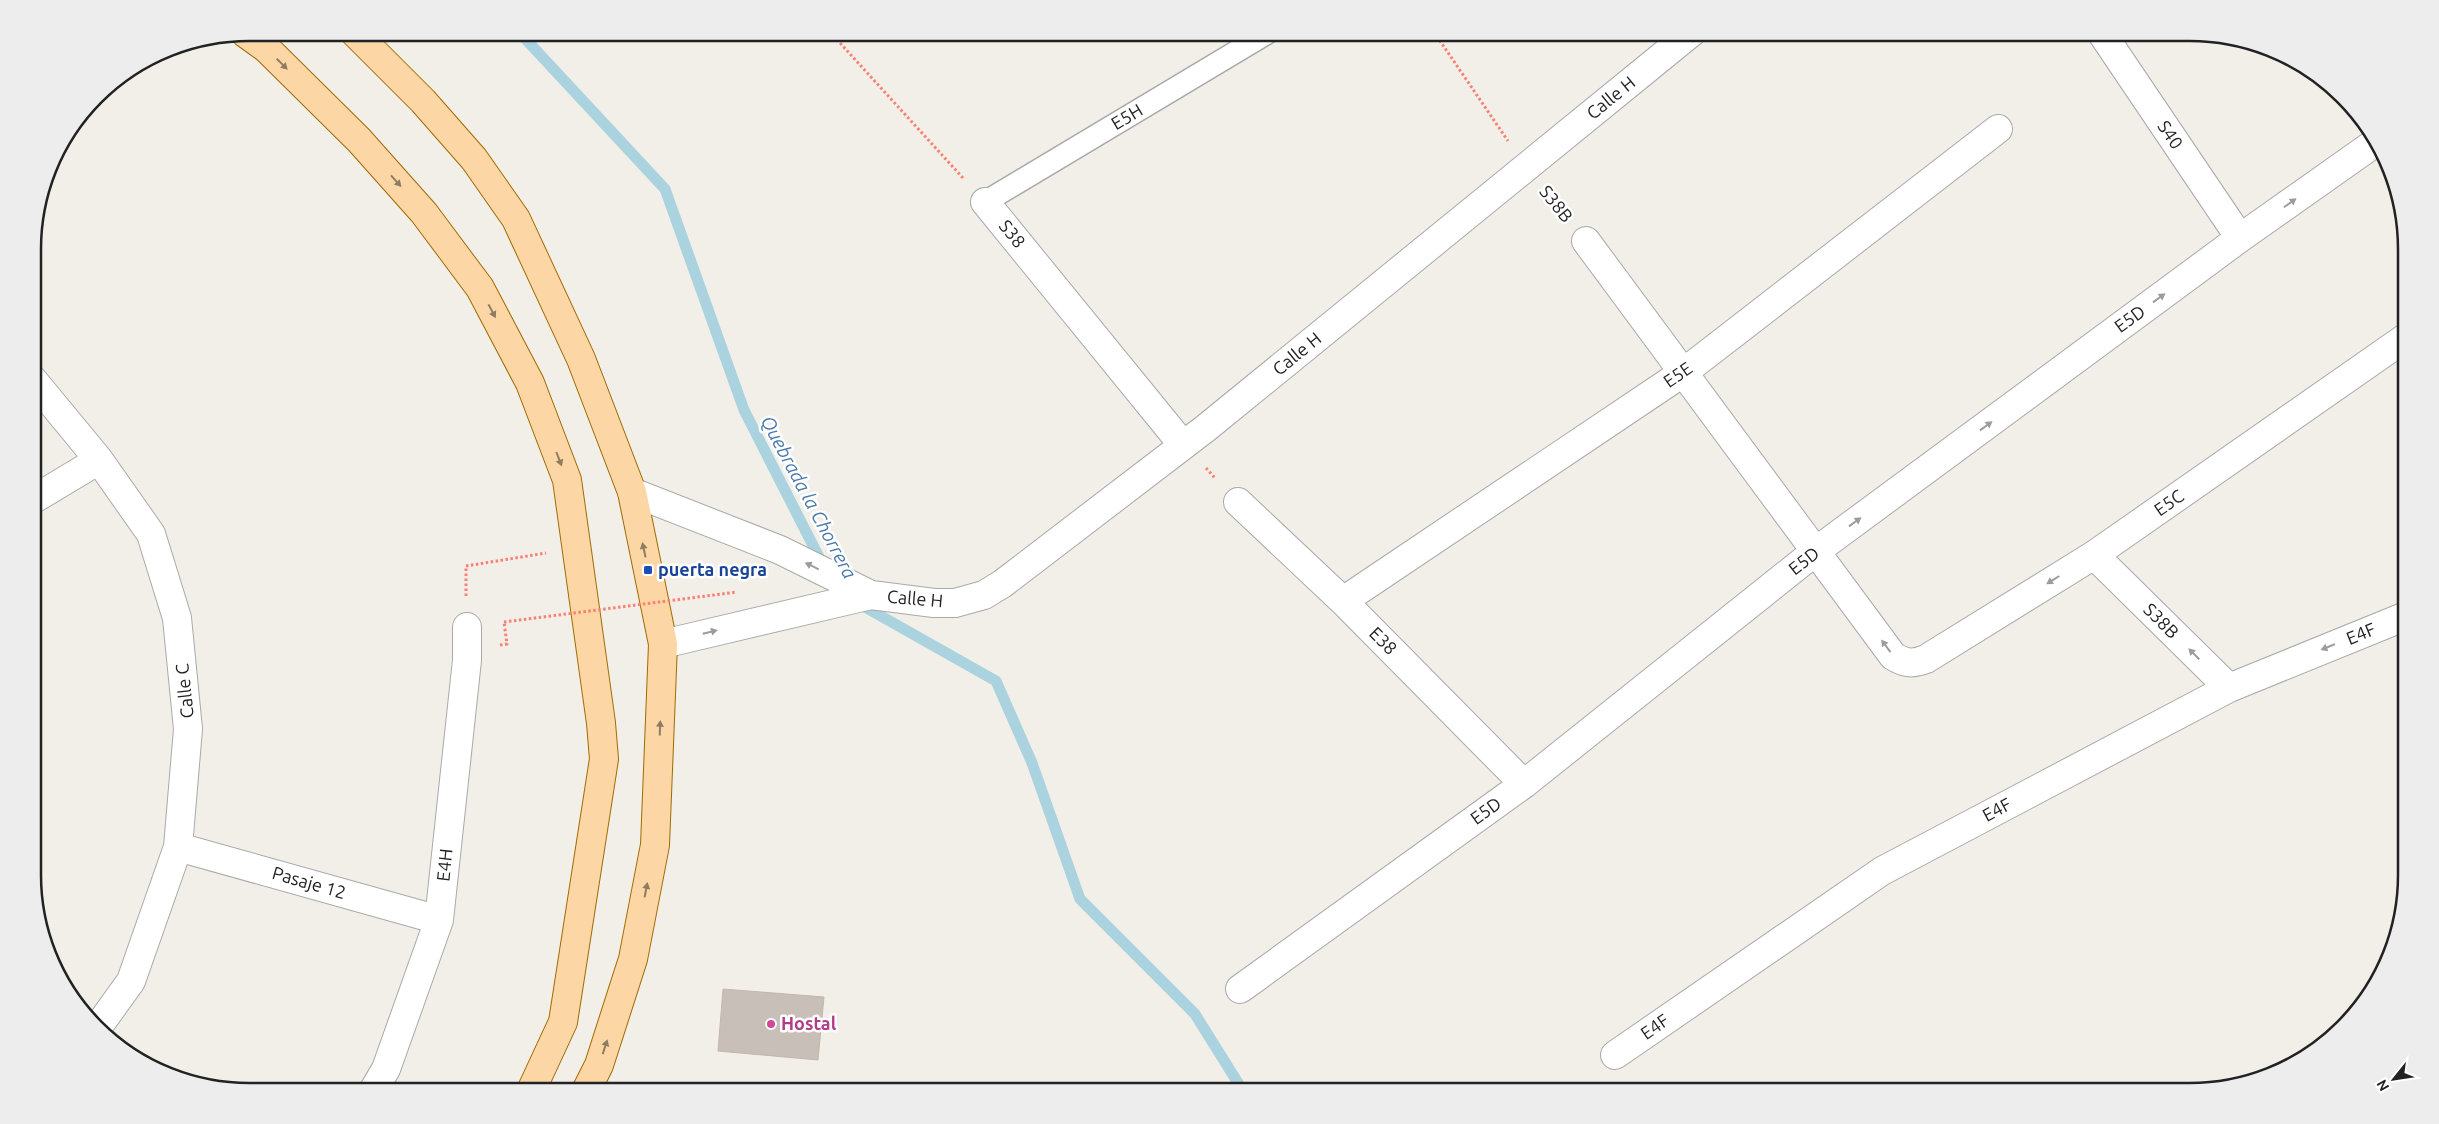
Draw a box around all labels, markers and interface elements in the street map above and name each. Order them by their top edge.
one-way arrow [276,58,288,70]
street label: Calle H [1582,72,1639,123]
street label: E5H [1107,99,1146,133]
street label: S40 [2154,117,2187,152]
one-way arrow [390,174,402,186]
street label: S38B [1536,181,1578,226]
one-way arrow [2283,198,2297,208]
street label: S38 [996,216,1030,251]
one-way arrow [2152,293,2166,303]
street label: E5D [2110,300,2149,336]
one-way arrow [488,304,496,318]
street label: Calle H [1268,328,1325,379]
street label: E5E [1659,357,1696,391]
water label: Quebrada la Chorrera [757,412,861,582]
one-way arrow [1979,421,1993,431]
one-way arrow [555,452,563,467]
street label: E5C [2150,485,2187,519]
one-way arrow [1848,517,1862,527]
one-way arrow [640,542,648,558]
street label: E5D [1784,542,1823,578]
place label: puerta negra [658,559,767,579]
one-way arrow [805,562,819,570]
marker: puerta negra [642,564,654,576]
one-way arrow [2046,576,2059,585]
street label: Calle H [886,586,944,610]
street label: S38B [2140,599,2183,642]
street label: E4F [2343,618,2378,648]
street label: E38 [1366,622,1402,658]
one-way arrow [703,628,718,636]
one-way arrow [1880,640,1891,653]
one-way arrow [2321,644,2335,652]
one-way arrow [2188,648,2200,660]
street label: Calle C [171,663,197,719]
one-way arrow [656,720,664,736]
street label: E5D [1466,792,1505,828]
street label: E4F [1979,793,2014,825]
street label: E4H [432,848,456,882]
street label: Pasaje 12 [270,862,348,902]
one-way arrow [643,881,651,897]
street label: E4F [1637,1009,1672,1043]
place label: Hostal [781,1013,837,1033]
marker: Hostal [765,1018,777,1030]
one-way arrow [602,1039,610,1054]
north arrow [2369,1054,2419,1104]
text: N [2373,1077,2392,1094]

